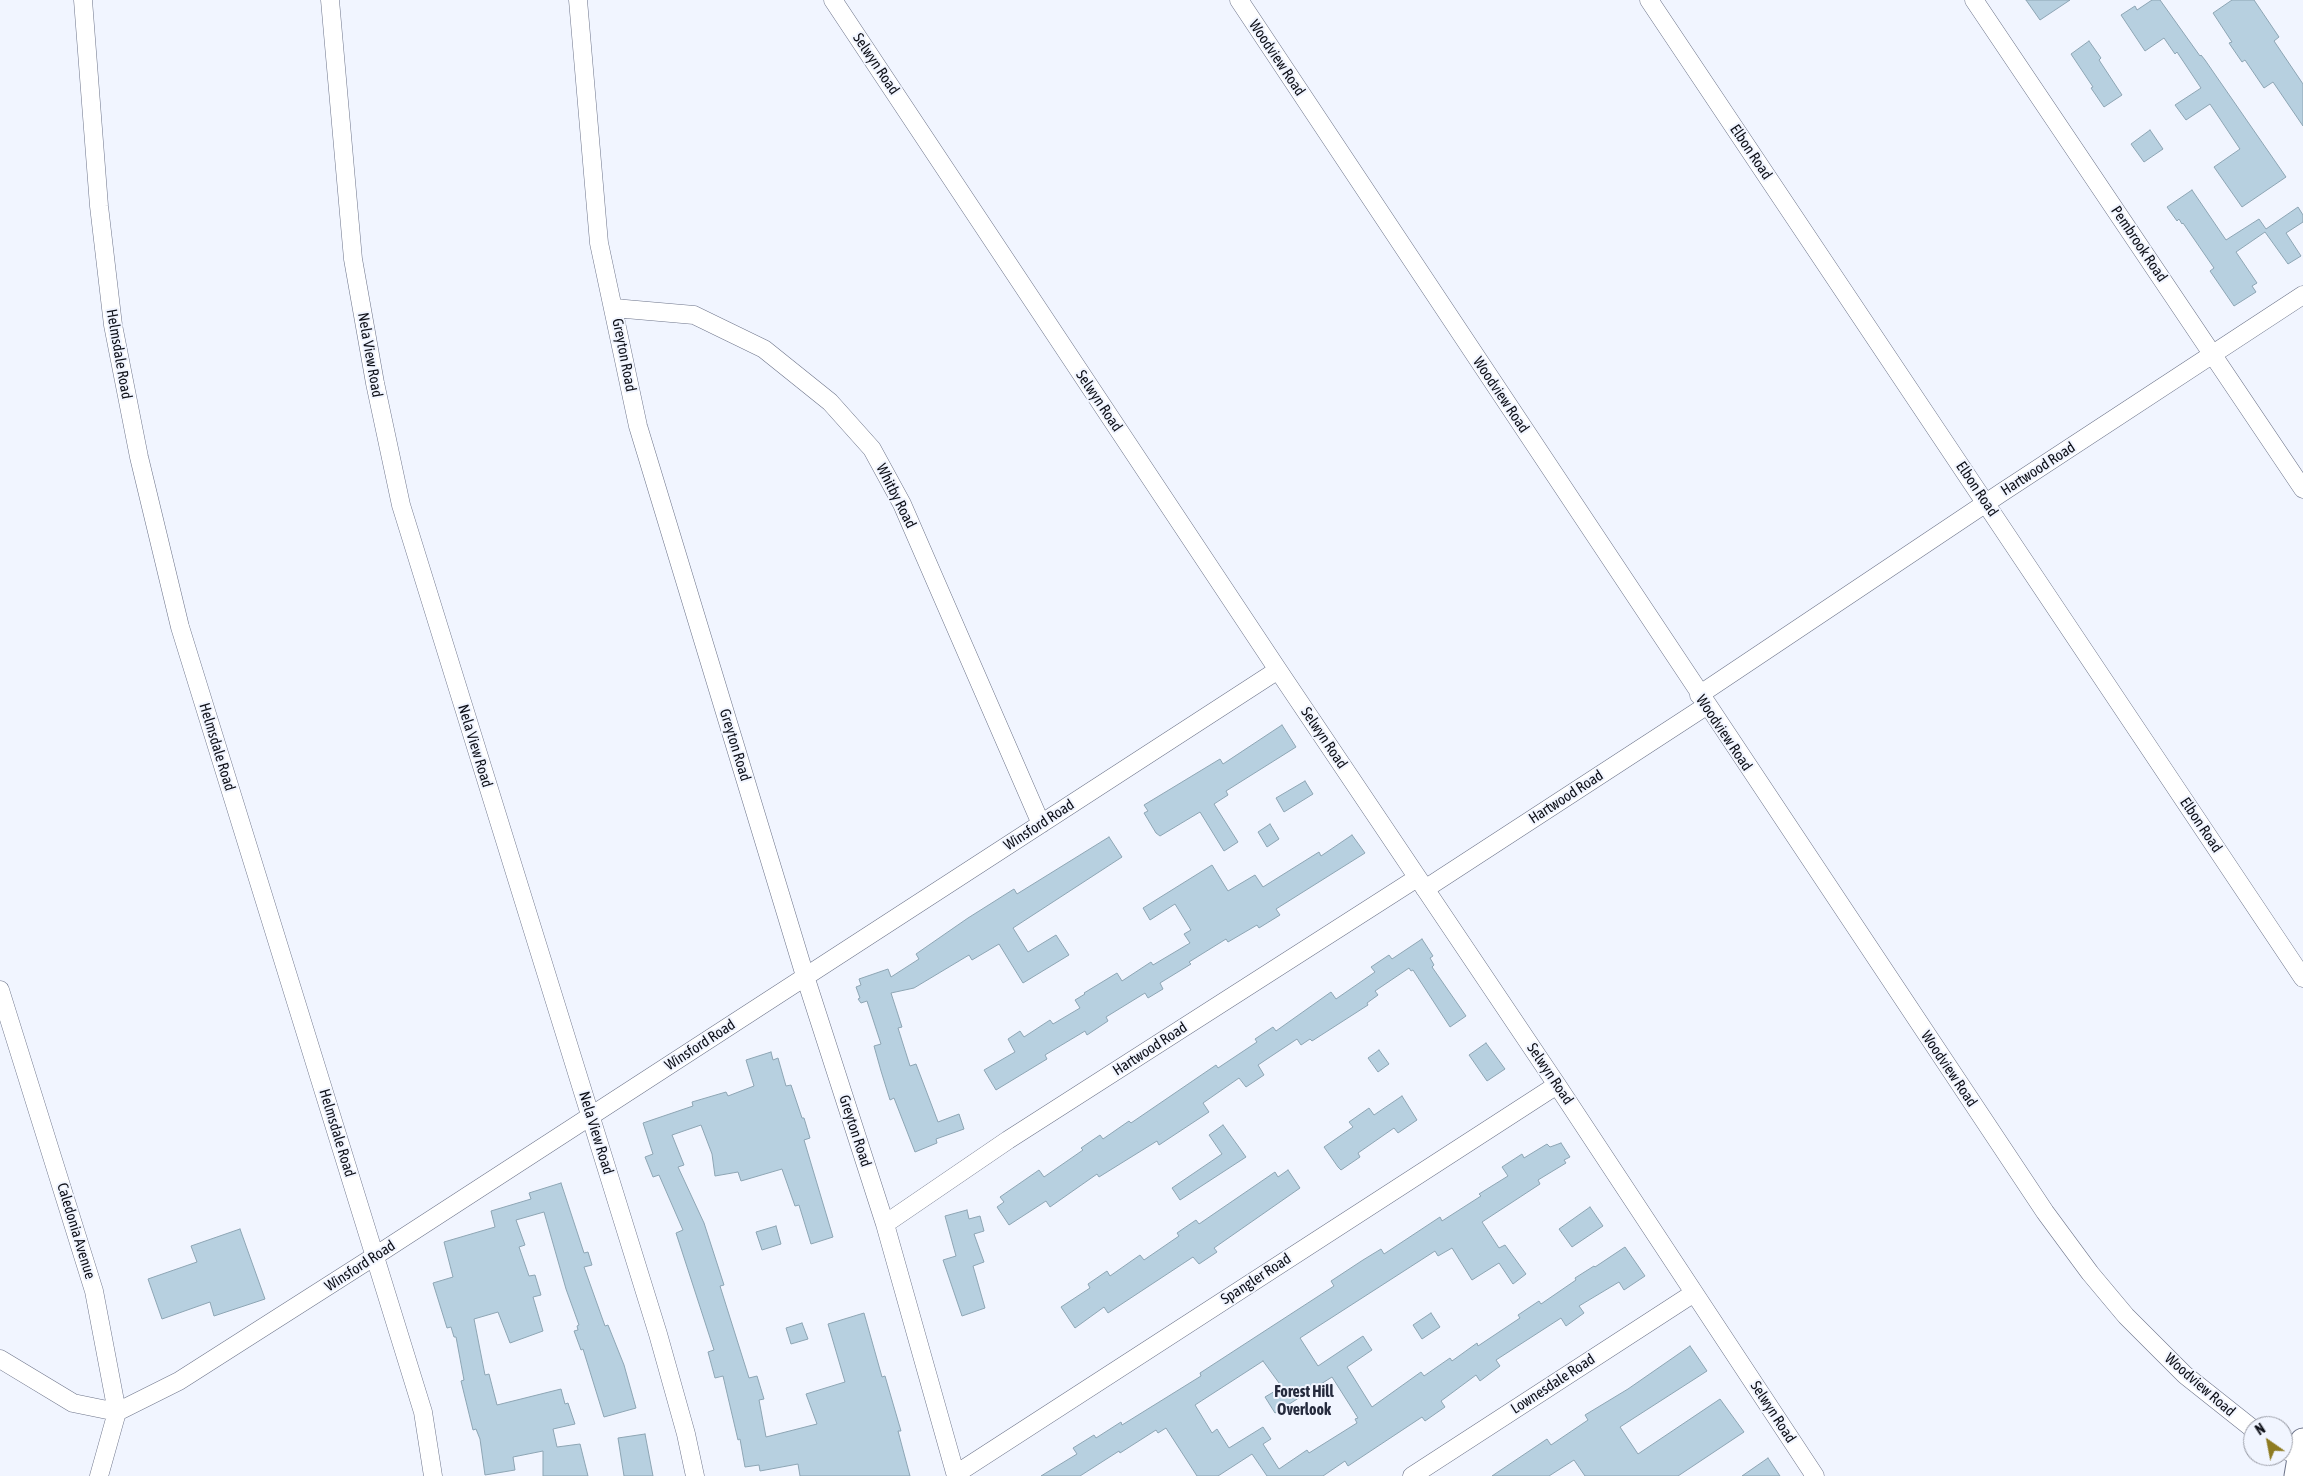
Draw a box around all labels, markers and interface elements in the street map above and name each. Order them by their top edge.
street label: Woodview Road [1245,17,1309,99]
street label: Selwyn Road [849,30,903,98]
street label: Elbon Road [1726,121,1776,183]
street label: Pembrook Road [2107,203,2171,285]
street label: Helmsdale Road [102,308,136,400]
street label: Nela View Road [354,311,386,399]
street label: Greyton Road [608,317,640,393]
street label: Woodview Road [1469,354,1533,436]
street label: Selwyn Road [1072,367,1126,435]
street label: Hartwood Road [1997,438,2079,500]
street label: Elbon Road [1952,458,2002,520]
street label: Whitby Road [872,461,920,531]
street label: Woodview Road [1692,692,1756,774]
street label: Helmsdale Road [195,701,239,793]
street label: Nela View Road [454,702,496,790]
street label: Selwyn Road [1297,704,1351,772]
street label: Greyton Road [716,707,754,783]
street label: Hartwood Road [1525,766,1607,828]
street label: Elbon Road [2176,794,2226,856]
street label: Winsford Road [1000,796,1078,854]
street label: Winsford Road [661,1016,739,1074]
street label: Hartwood Road [1109,1018,1191,1080]
street label: Woodview Road [1917,1028,1981,1110]
street label: Selwyn Road [1523,1040,1577,1108]
street label: Helmsdale Road [315,1087,359,1179]
street label: Nela View Road [575,1089,617,1177]
street label: Greyton Road [835,1093,875,1169]
street label: Caledonia Avenue [53,1181,99,1281]
street label: Winsford Road [321,1237,399,1295]
street label: Spangler Road [1218,1250,1294,1308]
street label: Woodview Road [2161,1349,2239,1421]
street label: Lownesdale Road [1508,1350,1598,1418]
street label: Selwyn Road [1746,1378,1800,1446]
district label: Forest Hill Overlook [1274,1382,1334,1420]
north arrow [2243,1416,2293,1466]
text: N [2253,1420,2268,1438]

